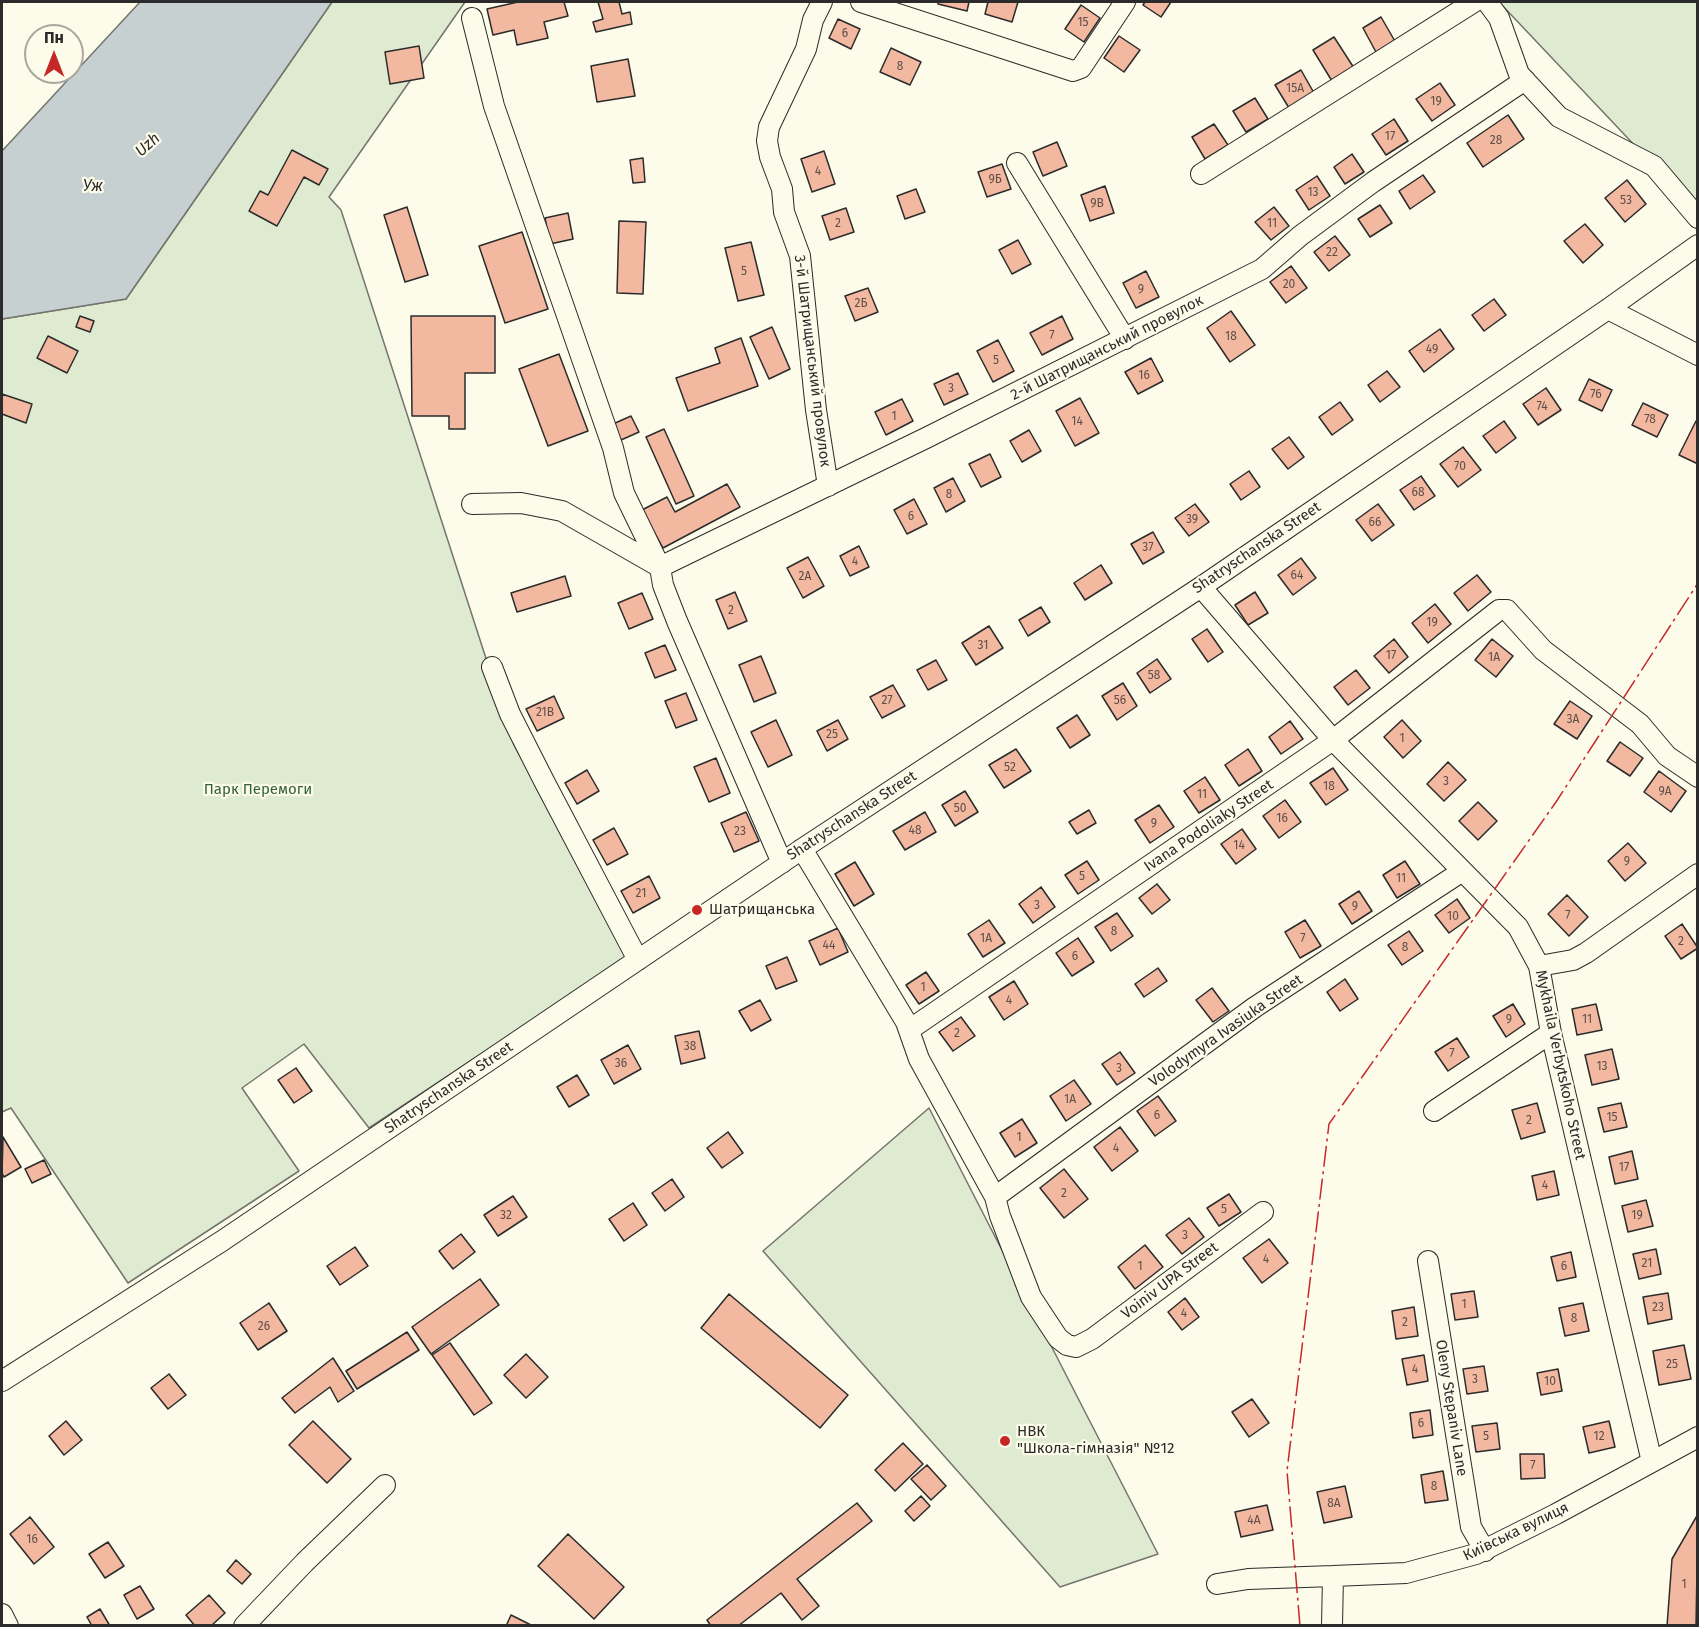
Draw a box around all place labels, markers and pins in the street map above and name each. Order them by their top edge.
place label: Шатрищанська [709,901,815,919]
marker: Шатрищанська [690,903,704,917]
place label: НВК "Школа-гімназія" №12 [1017,1423,1174,1458]
marker: НВК "Школа-гімназія" №12 [998,1434,1012,1448]

